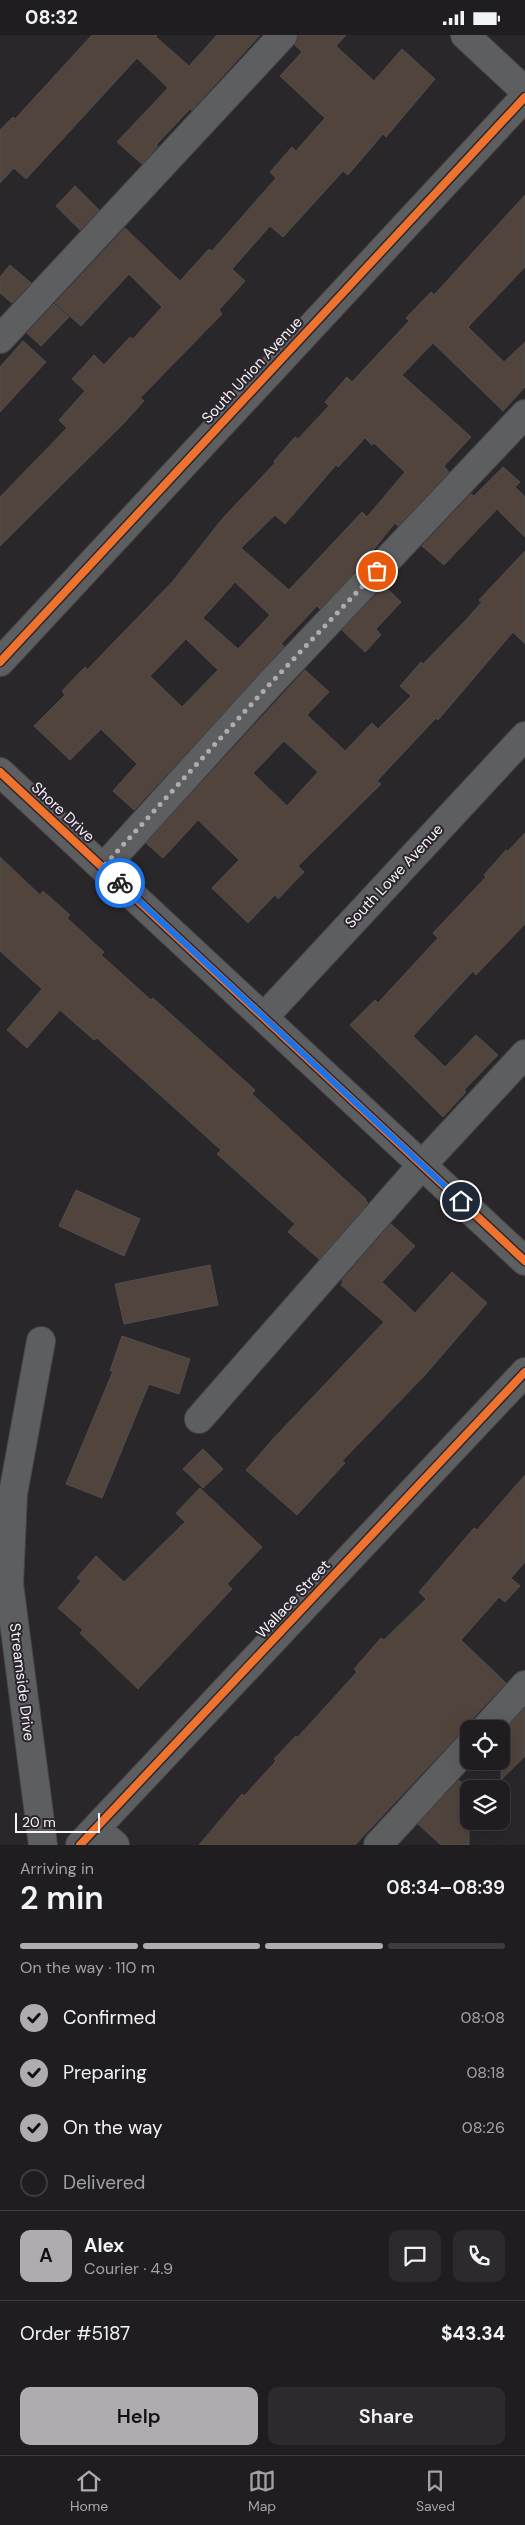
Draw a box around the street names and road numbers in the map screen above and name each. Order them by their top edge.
street label: South Union Avenue [197,312,307,428]
street label: Shore Drive [27,778,99,846]
street label: South Lowe Avenue [340,820,448,932]
street label: Wallace Street [251,1555,335,1643]
street label: Streamside Drive [5,1622,39,1742]

